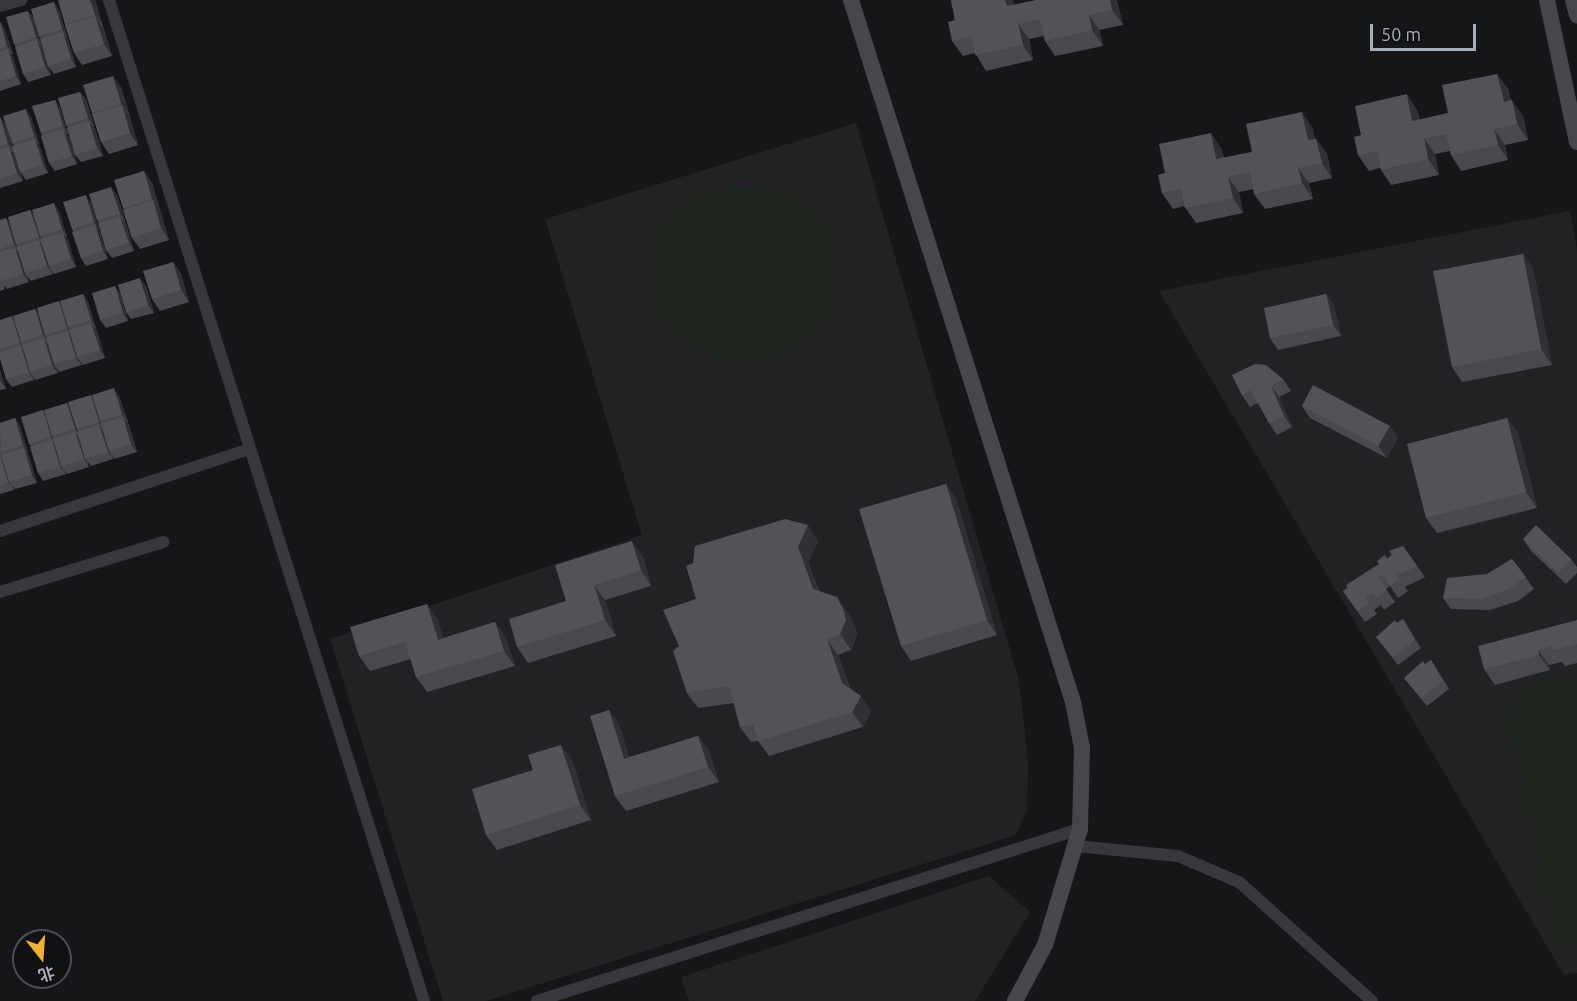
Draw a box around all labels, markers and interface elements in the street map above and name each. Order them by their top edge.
scale bar [1373,12,1480,50]
text: 50 m [1381,24,1421,44]
north arrow [12,929,72,989]
text: 北 [36,963,57,985]

